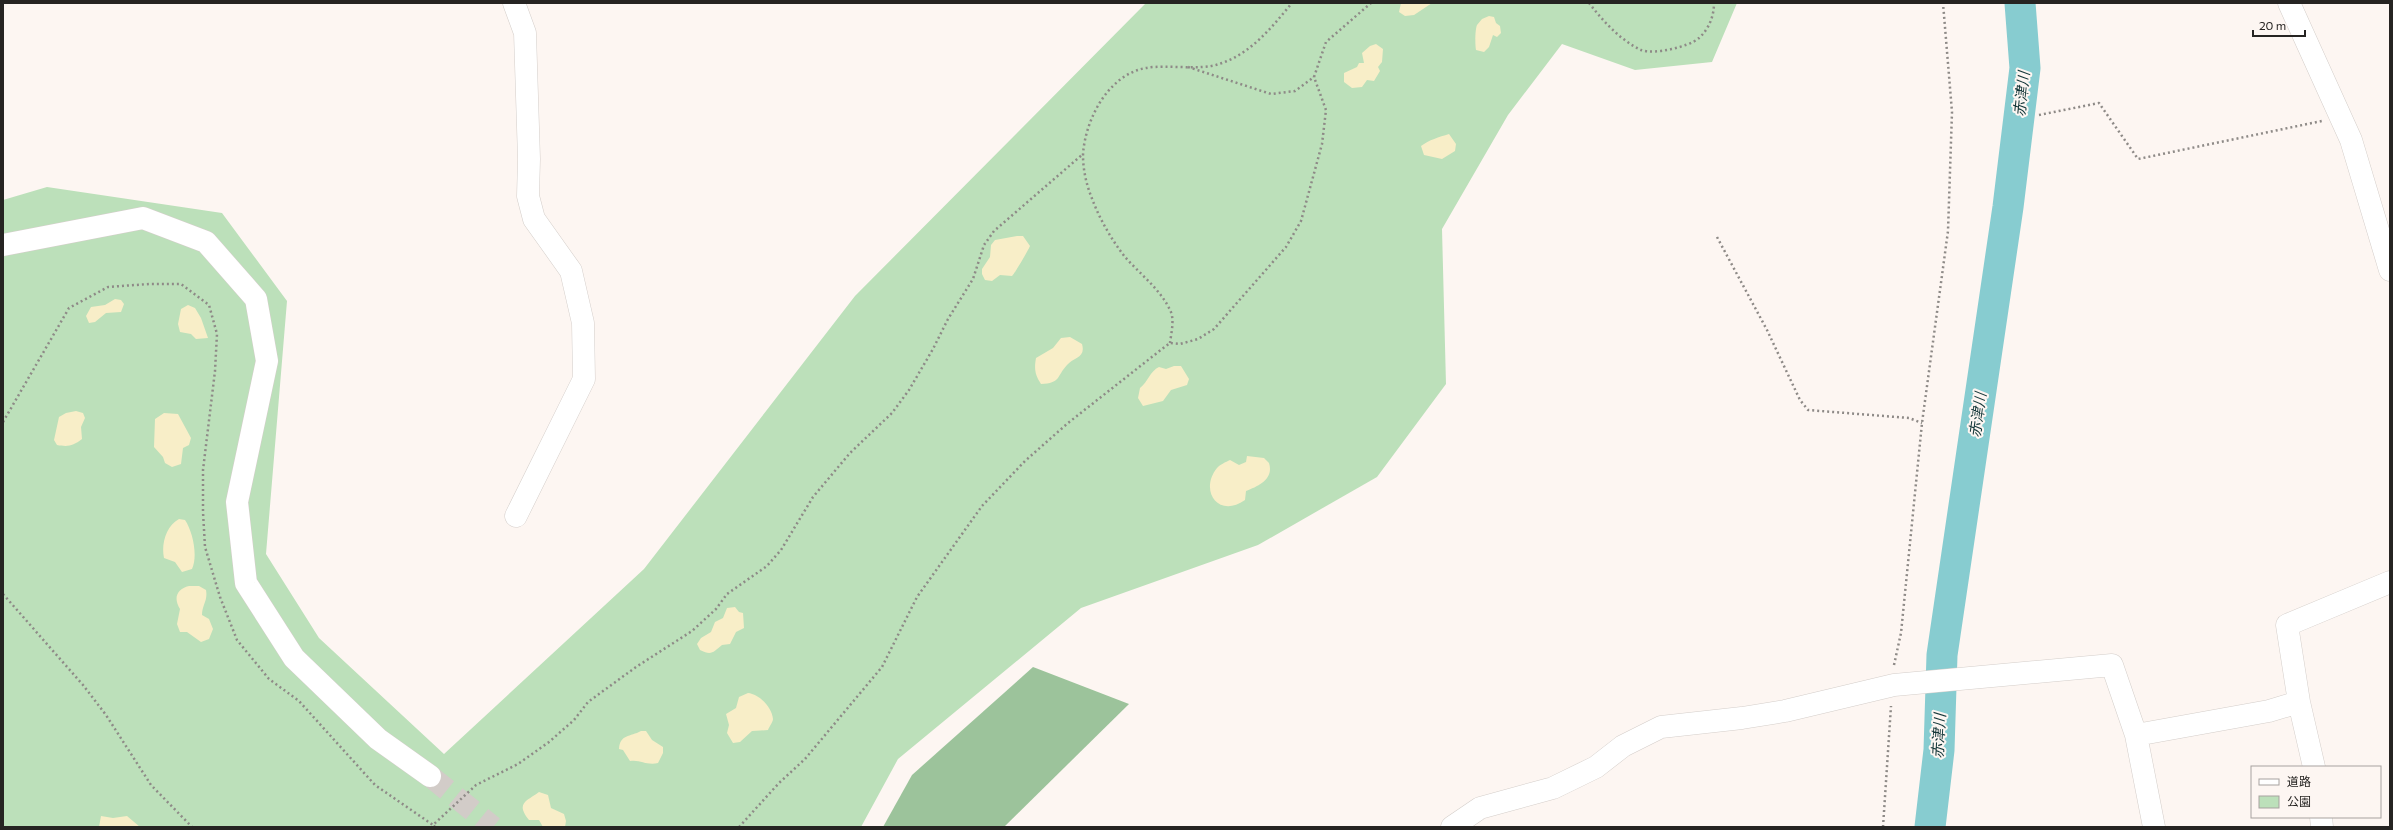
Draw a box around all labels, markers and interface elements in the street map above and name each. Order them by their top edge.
scale bar [2253,12,2305,38]
text: 20 m [2259,18,2286,32]
water label: 赤津川 [2010,69,2033,117]
water label: 赤津川 [1965,389,1989,438]
water label: 赤津川 [1928,711,1948,759]
legend [2251,766,2381,818]
text: 道路 [2287,774,2311,788]
text: 公園 [2287,794,2311,808]

